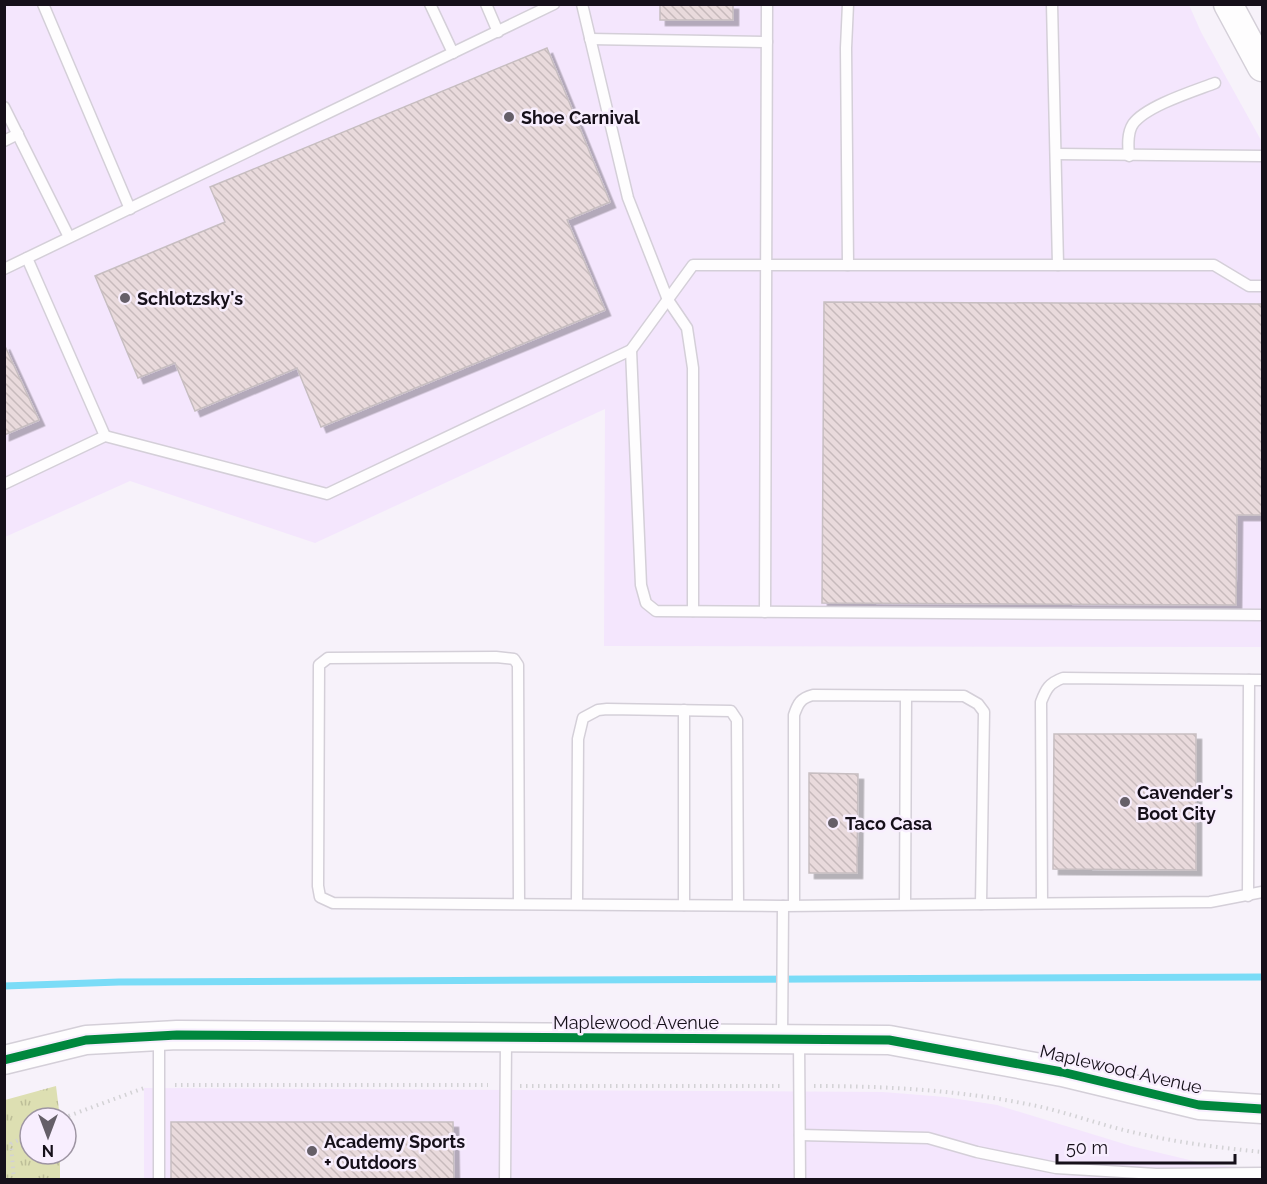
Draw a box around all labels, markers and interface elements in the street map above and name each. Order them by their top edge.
place label: Shoe Carnival [521,107,640,128]
marker: Shoe Carnival [502,110,516,124]
place label: Schlotzsky's [137,288,243,309]
marker: Schlotzsky's [118,291,132,305]
place label: Cavender's Boot City [1137,782,1233,824]
marker: Cavender's Boot City [1118,795,1132,809]
place label: Taco Casa [845,813,932,834]
marker: Taco Casa [826,816,840,830]
street label: Maplewood Avenue [553,1012,719,1033]
street label: Maplewood Avenue [1038,1040,1205,1098]
north arrow [18,1106,78,1166]
scale bar [1057,1127,1236,1165]
place label: Academy Sports + Outdoors [324,1131,465,1173]
text: 50 m [1066,1137,1108,1158]
text: N [42,1141,54,1160]
marker: Academy Sports + Outdoors [305,1144,319,1158]

